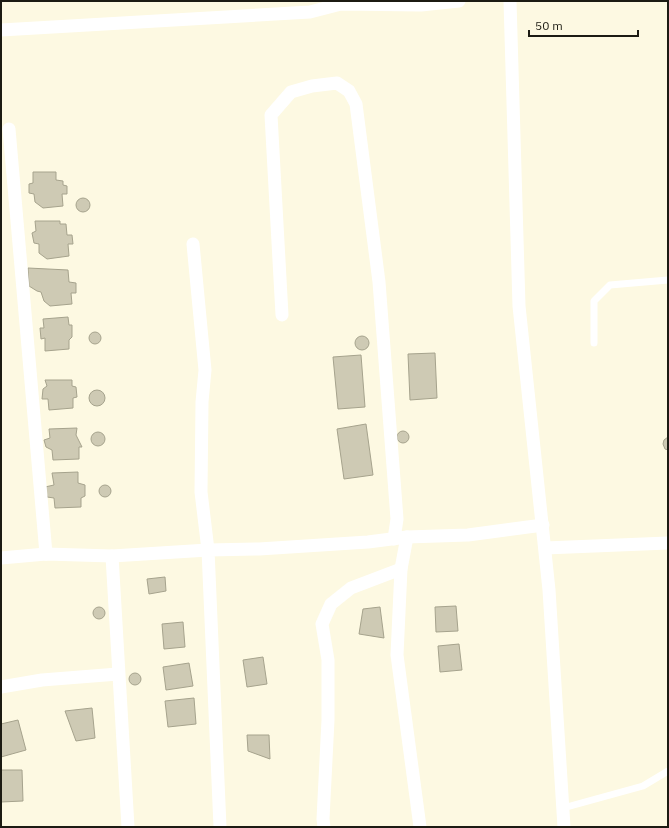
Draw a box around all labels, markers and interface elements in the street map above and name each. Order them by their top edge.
scale bar [529,12,638,38]
text: 50 m [535,18,563,33]

